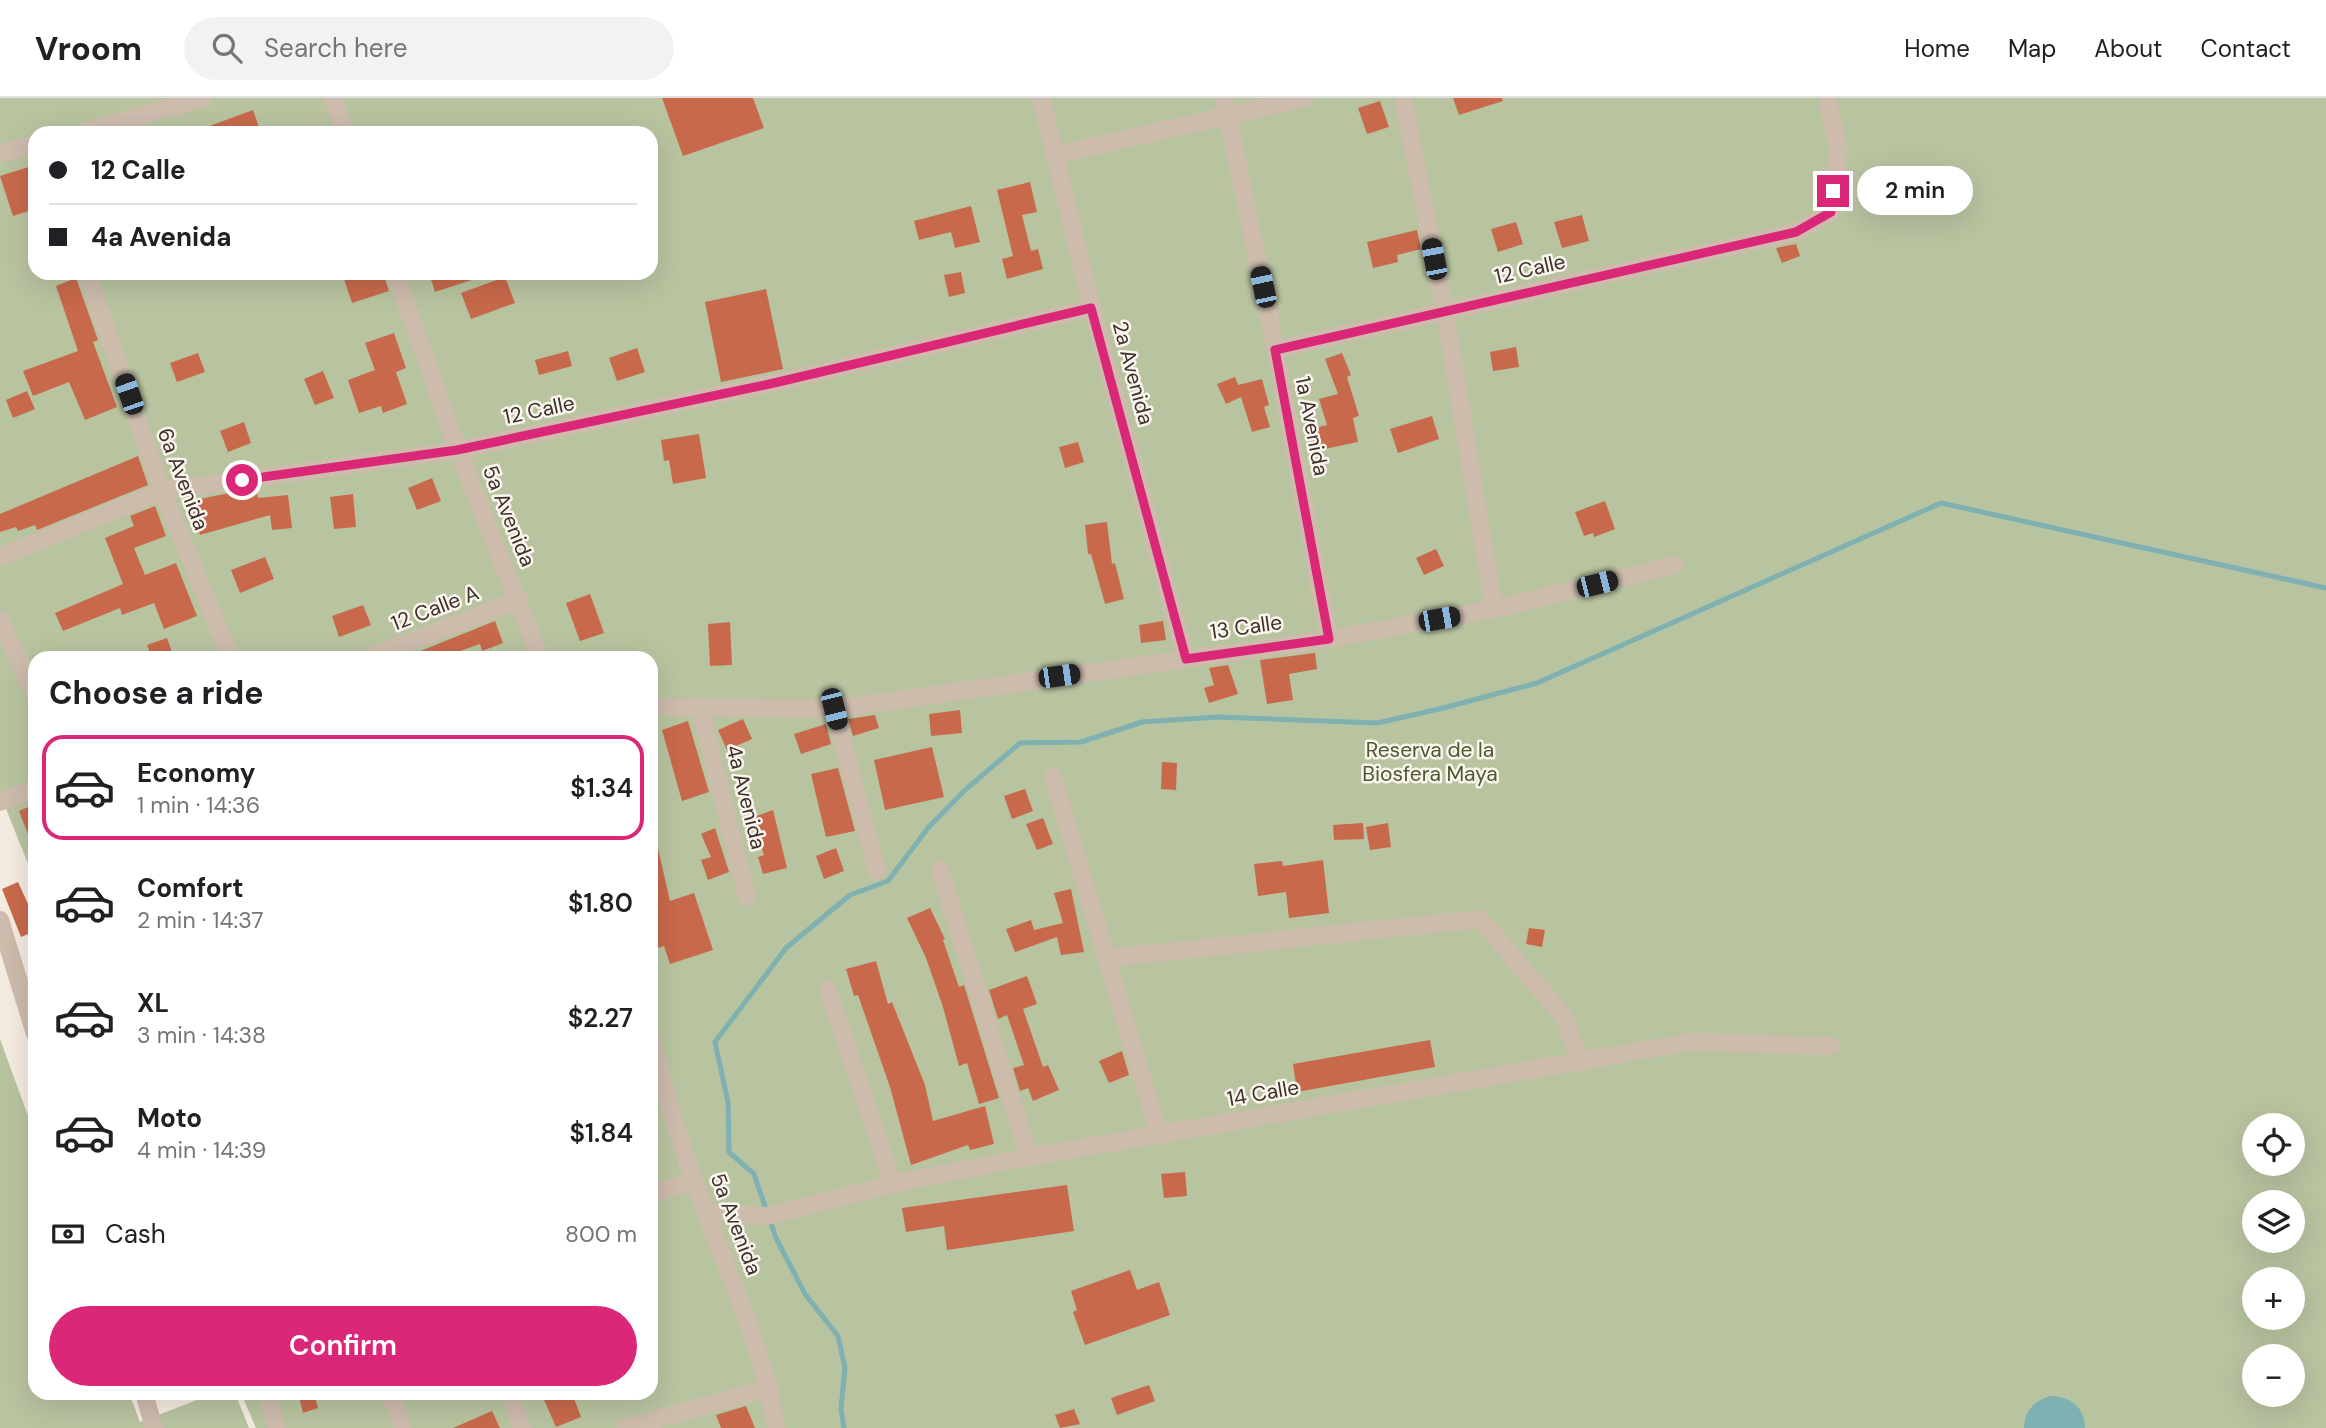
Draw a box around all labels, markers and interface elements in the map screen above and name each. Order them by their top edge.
search box [184,17,674,80]
text: Vroom [35,27,142,70]
icon: search [208,29,246,67]
text: Search here [264,31,408,65]
text: Home [1904,33,1970,64]
text: Map [2008,33,2056,64]
text: About [2094,33,2163,64]
text: Contact [2201,33,2291,64]
text: 12 Calle [91,153,186,187]
callout: 2 min [1857,166,1973,216]
route end [1817,175,1849,207]
text: 2 min [1885,175,1945,205]
text: 4a Avenida [91,220,231,254]
car [1420,236,1449,282]
street label: 12 Calle [1492,247,1568,291]
car [1249,264,1278,310]
street label: 2a Avenida [1106,318,1160,428]
car [113,371,146,417]
street label: 1a Avenida [1289,374,1335,478]
street label: 12 Calle [501,389,577,431]
street label: 6a Avenida [151,424,215,534]
street label: 5a Avenida [476,461,542,571]
route start [226,464,258,496]
car [1575,569,1620,599]
street label: 12 Calle A [387,579,483,637]
car [1417,605,1462,633]
street label: 13 Calle [1208,608,1284,646]
car [1037,663,1082,689]
text: Choose a ride [49,672,264,714]
car [819,686,850,732]
park label: Reserva de la Biosfera Maya [1362,736,1498,788]
street label: 4a Avenida [719,742,773,852]
icon: car [53,756,116,819]
text: Economy [137,756,255,790]
text: $1.34 [570,771,633,805]
text: 1 min · 14:36 [137,790,260,820]
icon: car [53,871,116,934]
text: Comfort [137,871,243,905]
text: $1.80 [568,886,633,920]
text: 2 min · 14:37 [137,905,264,935]
icon: car [53,986,116,1049]
text: XL [137,986,169,1020]
text: $2.27 [568,1001,633,1035]
text: 3 min · 14:38 [137,1020,266,1050]
street label: 14 Calle [1225,1073,1301,1113]
icon: car [53,1101,116,1164]
text: Moto [137,1101,202,1135]
map controls [2242,1113,2305,1407]
button: locate [2242,1113,2305,1176]
text: $1.84 [569,1116,633,1150]
text: 4 min · 14:39 [137,1135,266,1165]
street label: 5a Avenida [704,1169,768,1279]
button: layers [2242,1190,2305,1253]
icon: cash [49,1215,87,1253]
text: Cash [105,1217,166,1251]
text: 800 m [565,1219,637,1249]
button: + [2242,1267,2305,1330]
button: Confirm [49,1306,637,1386]
button: − [2242,1344,2305,1407]

